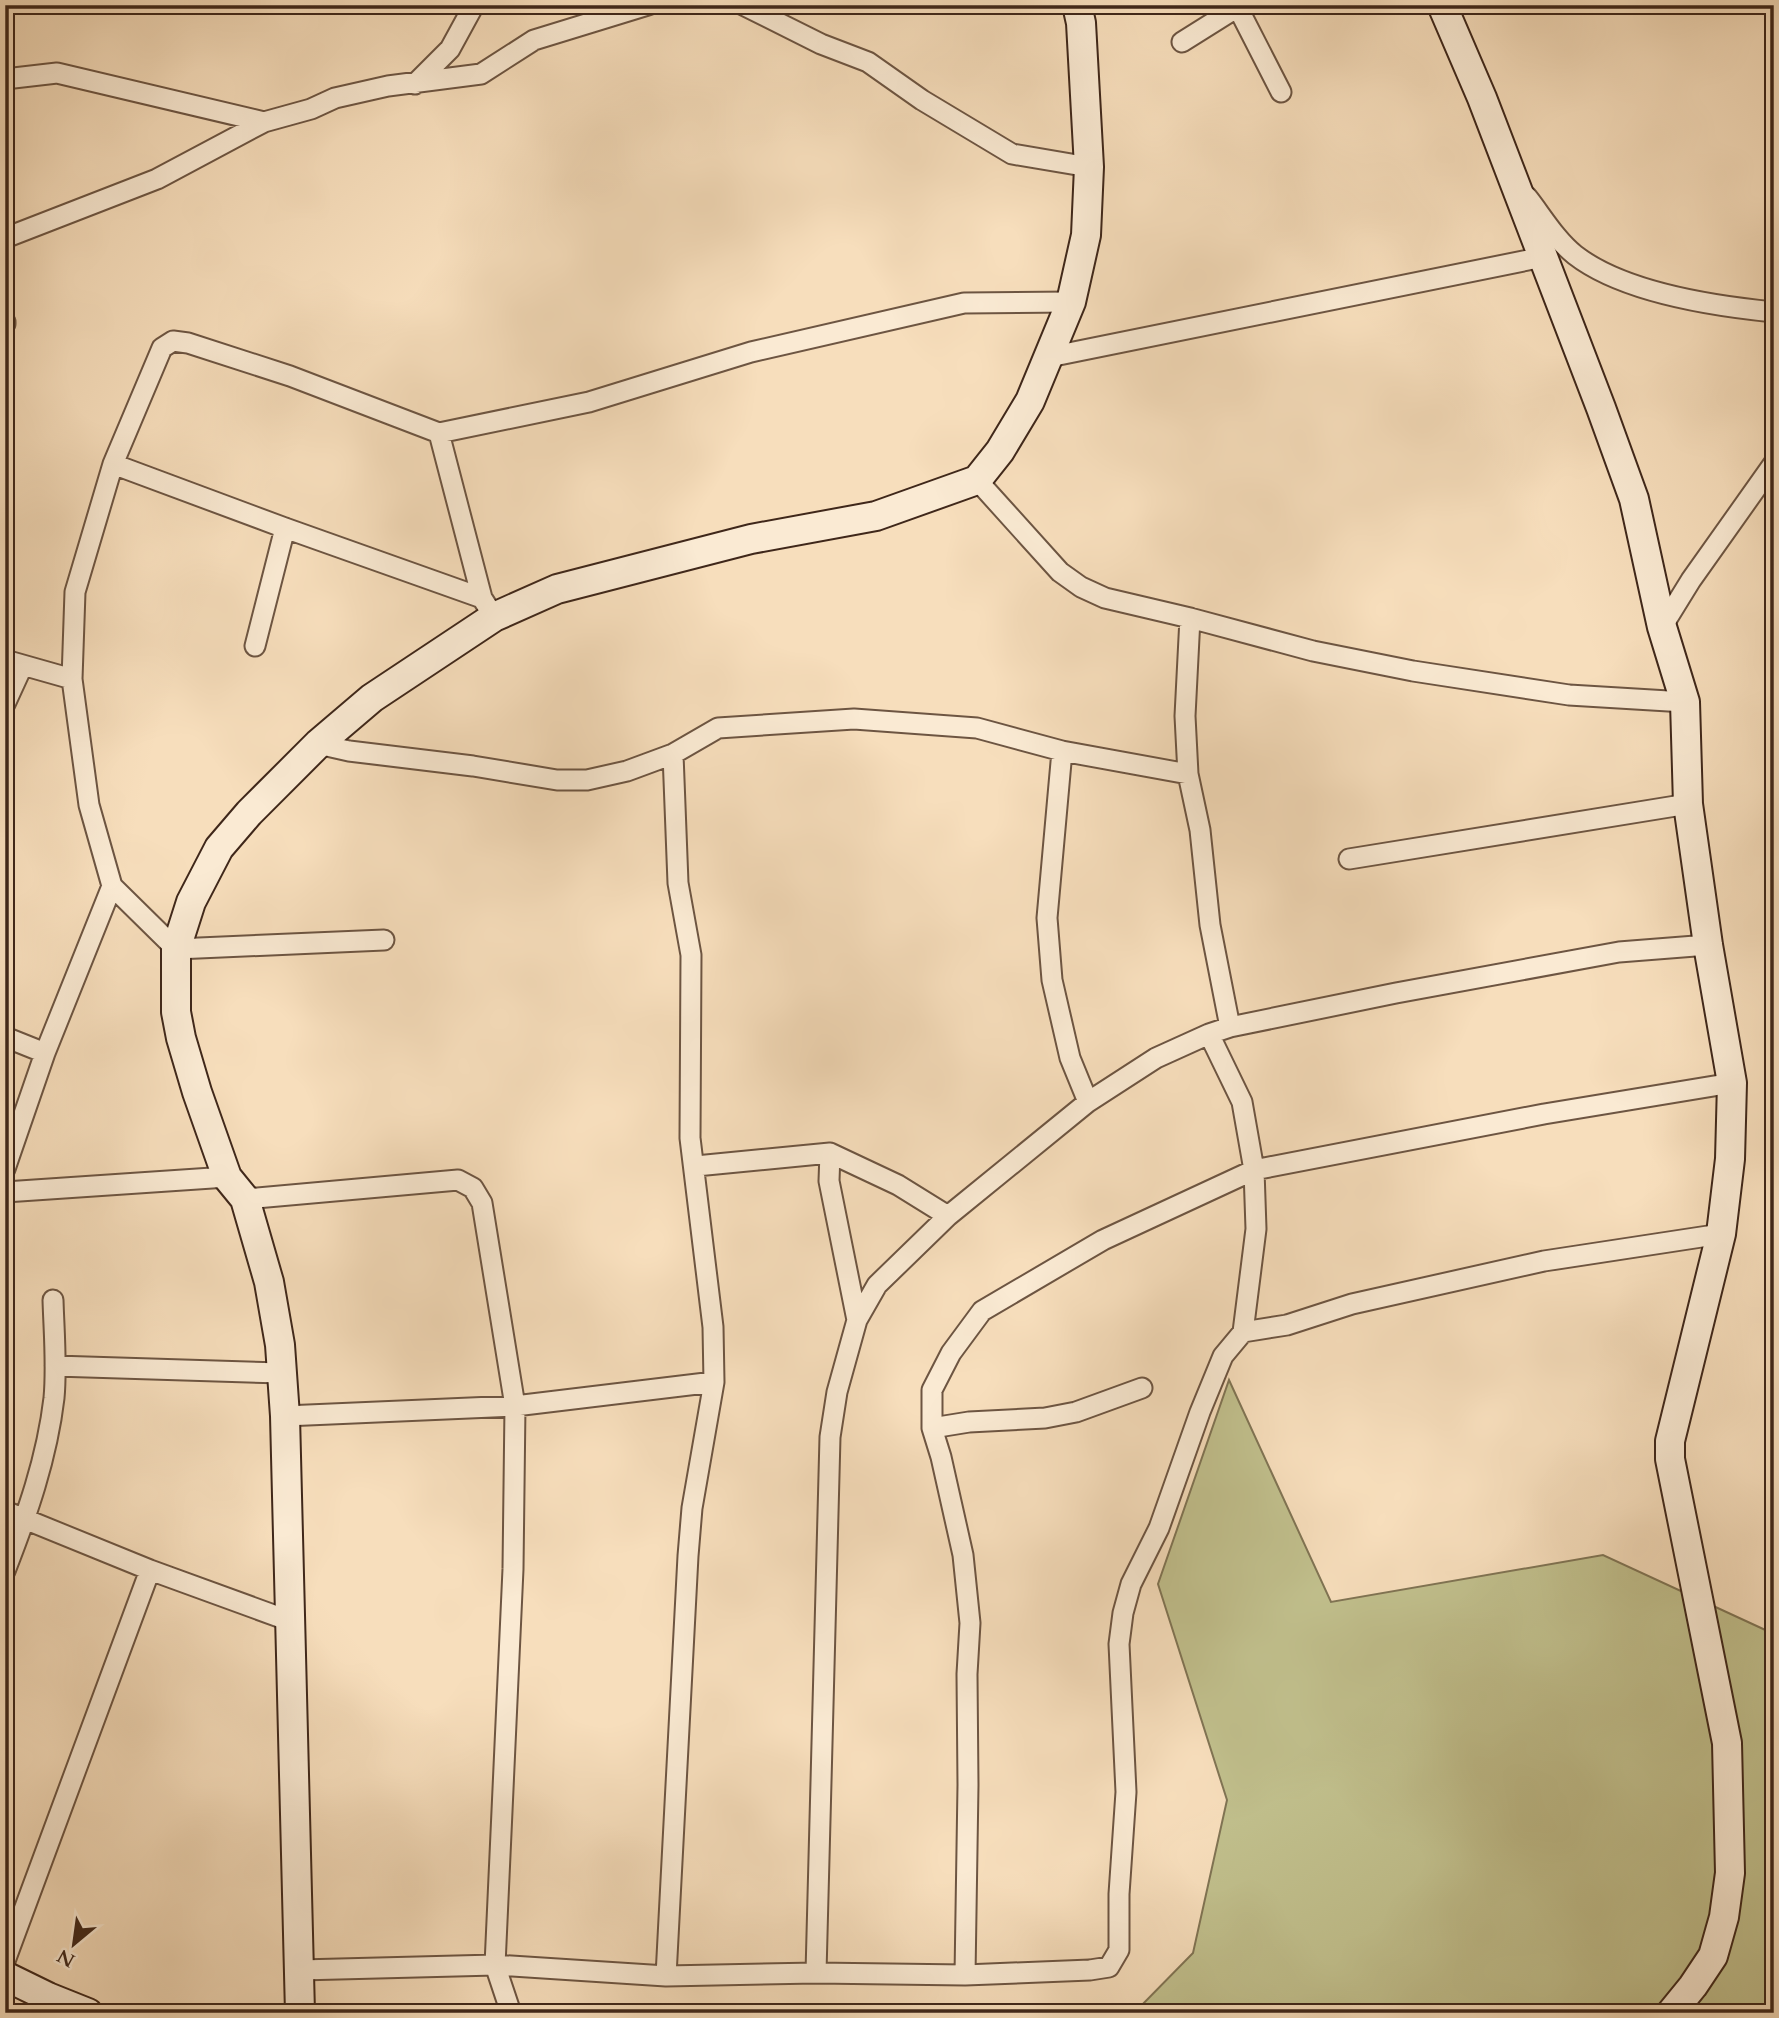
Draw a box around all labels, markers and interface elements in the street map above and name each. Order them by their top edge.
north arrow [38,1910,108,1980]
text: N [52,1942,80,1973]

